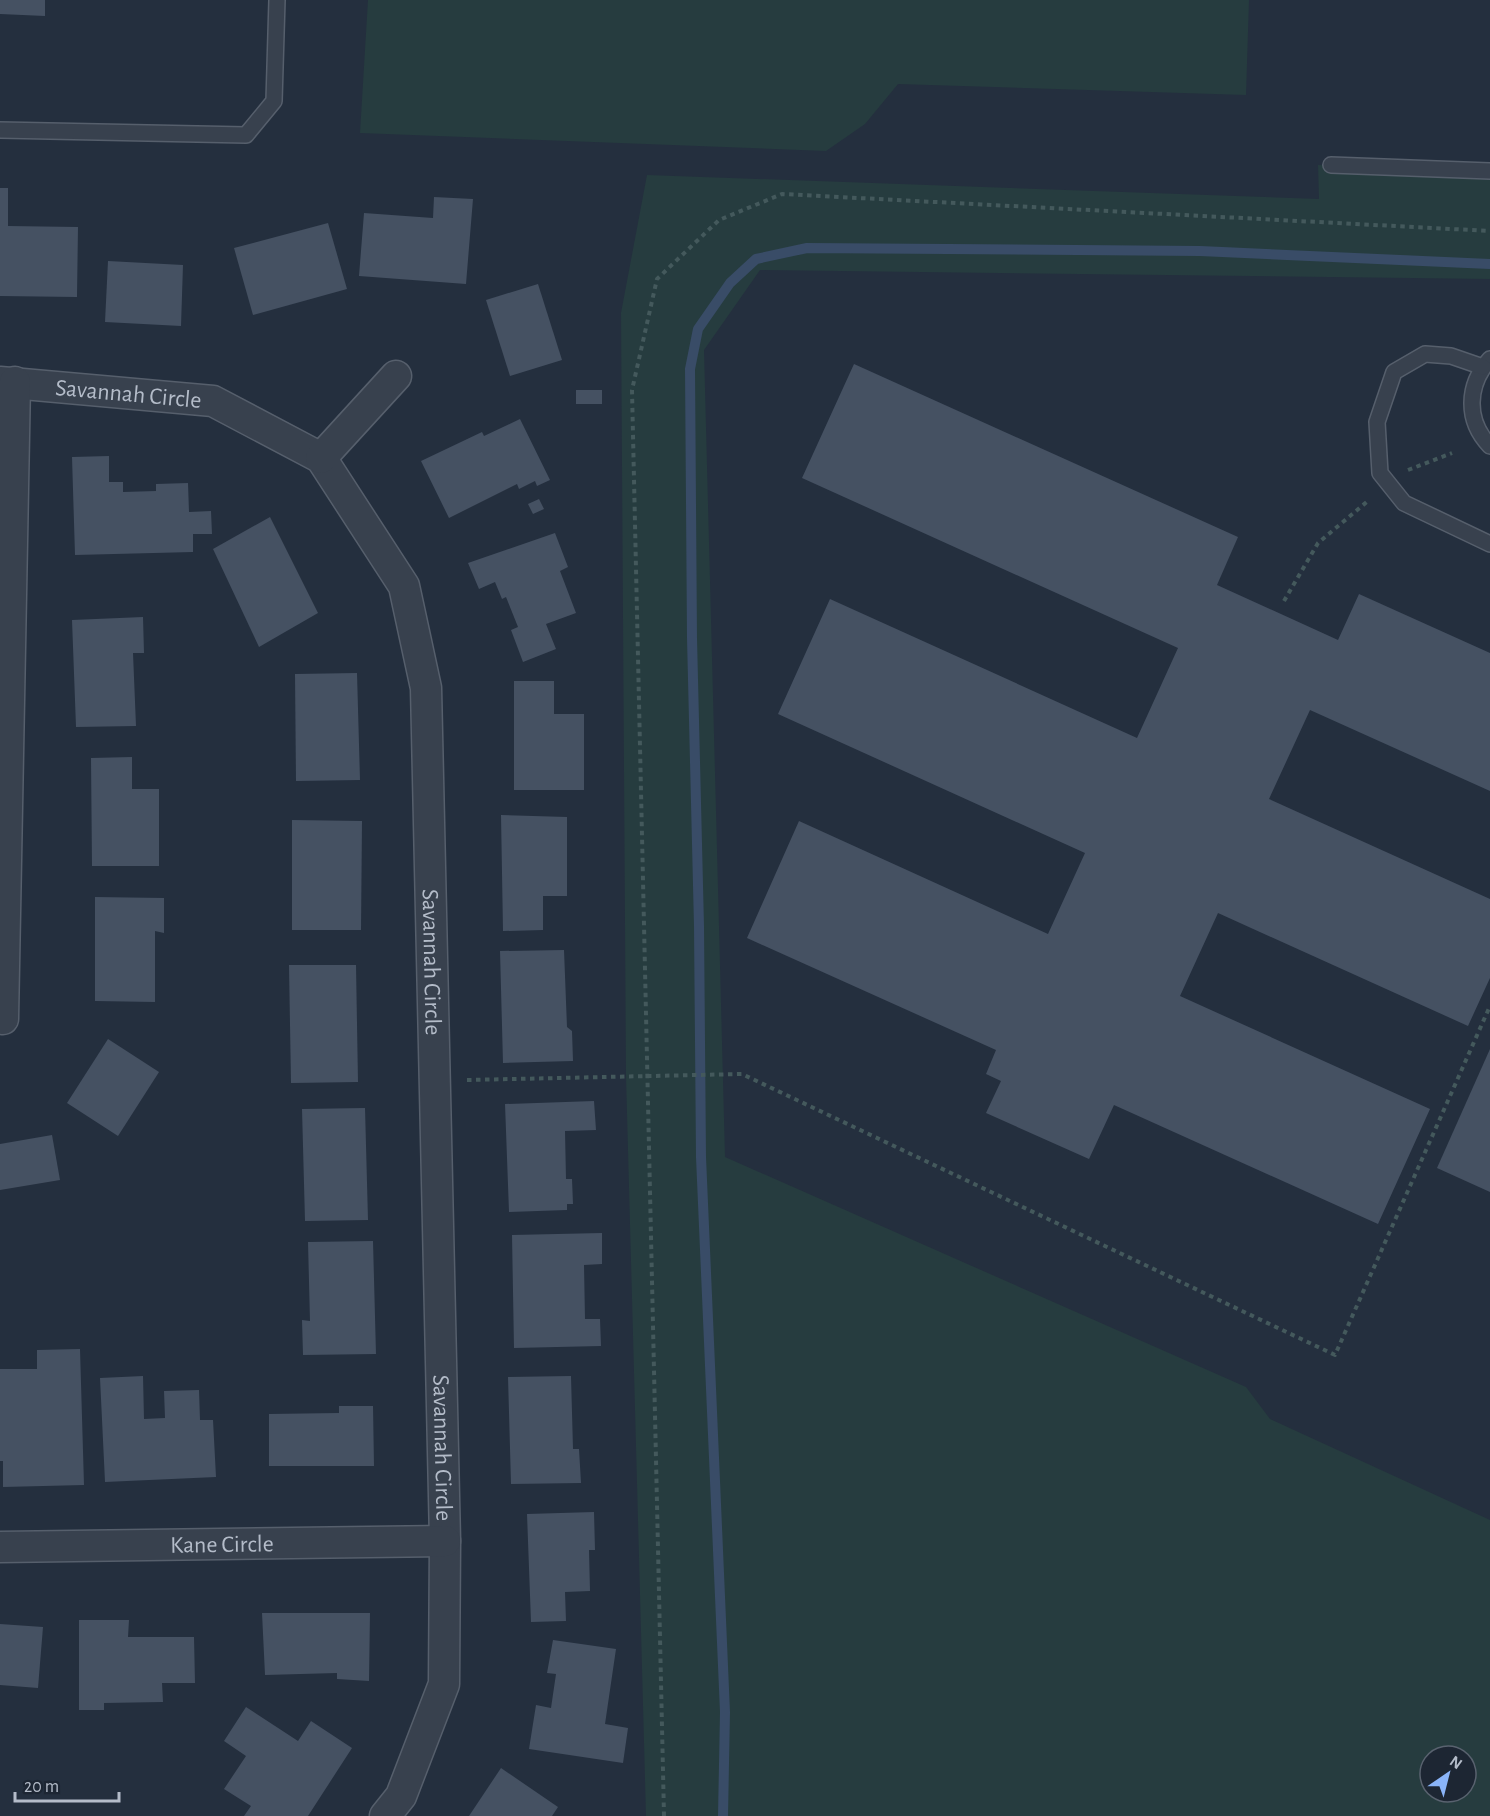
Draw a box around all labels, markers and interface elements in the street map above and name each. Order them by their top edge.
street label: Savannah Circle [54,376,203,413]
street label: Savannah Circle [417,889,445,1036]
street label: Savannah Circle [428,1374,456,1522]
street label: Kane Circle [170,1532,274,1558]
north arrow [1418,1744,1478,1804]
text: N [1447,1753,1465,1772]
scale bar [15,1765,118,1803]
text: 20 m [24,1778,59,1796]

